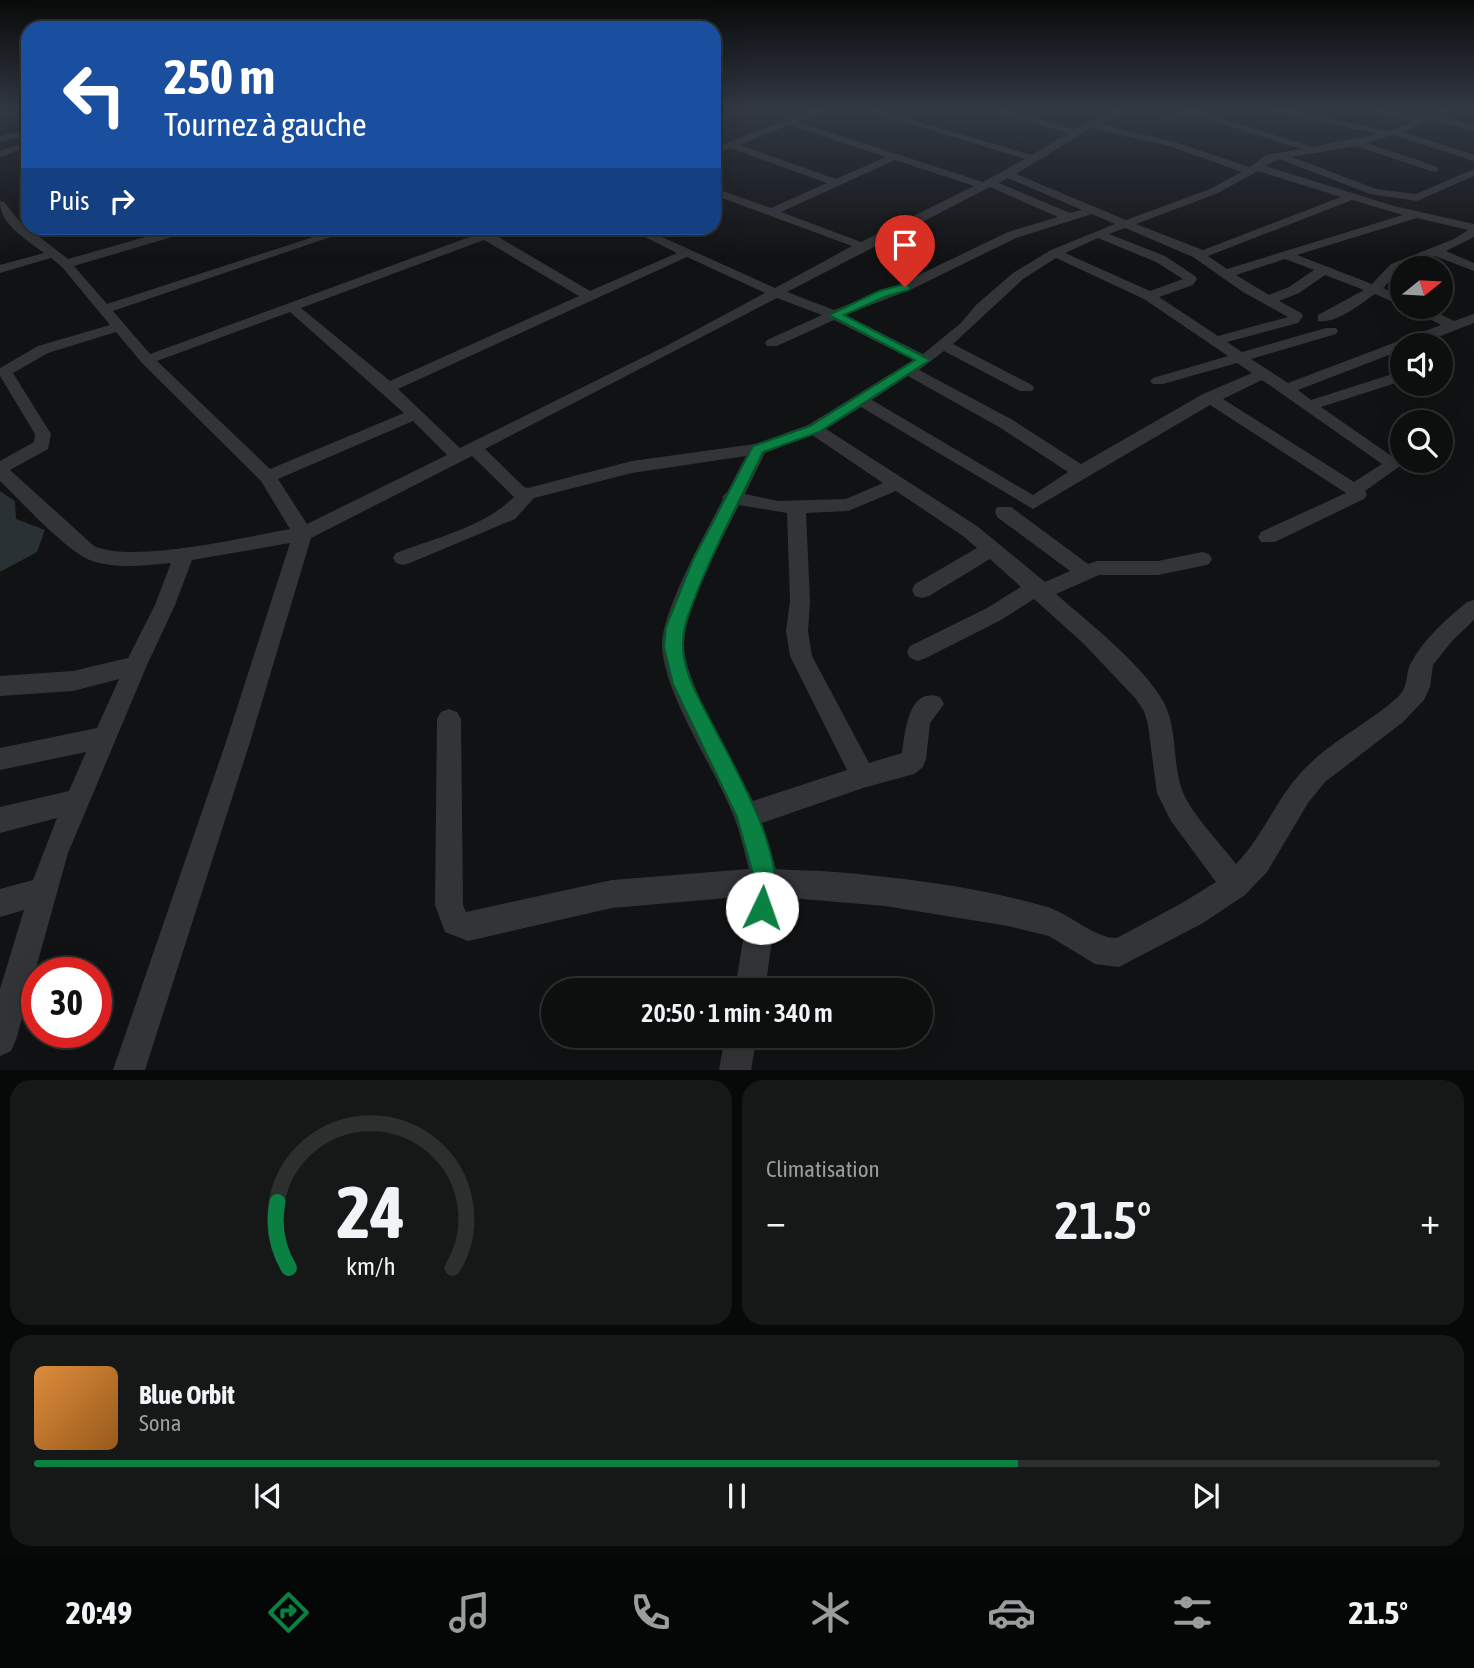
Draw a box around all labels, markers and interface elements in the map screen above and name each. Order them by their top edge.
text: 250 m [164,48,275,104]
icon: left [49,49,140,140]
text: Tournez à gauche [164,106,367,143]
icon: right [103,182,141,220]
text: Puis [49,186,89,216]
pin [875,215,935,287]
icon: arrive [886,226,924,264]
north arrow [1390,256,1452,318]
map controls [1390,256,1453,473]
button: sound [1390,333,1453,396]
button: search [1390,410,1453,473]
position arrow [725,871,799,945]
speed limit sign: 30 [21,957,112,1048]
text: 20:50 · 1 min · 340 m [641,998,833,1028]
text: Climatisation [766,1156,880,1182]
text: 24 [337,1171,405,1254]
text: 21.5° [1055,1190,1151,1250]
text: − [766,1199,786,1242]
text: + [1420,1199,1440,1242]
text: km/h [346,1252,396,1280]
text: Blue Orbit [139,1380,235,1410]
text: Sona [139,1410,181,1436]
icon: previous [249,1477,287,1515]
icon: pause [718,1477,756,1515]
icon: next [1187,1477,1225,1515]
icon: directions [264,1588,313,1637]
icon: music [445,1588,494,1637]
icon: phone [626,1588,675,1637]
icon: climate [806,1588,855,1637]
icon: car [987,1588,1036,1637]
icon: filters [1168,1588,1217,1637]
text: 20:49 [66,1594,132,1631]
text: 21.5° [1348,1594,1408,1631]

